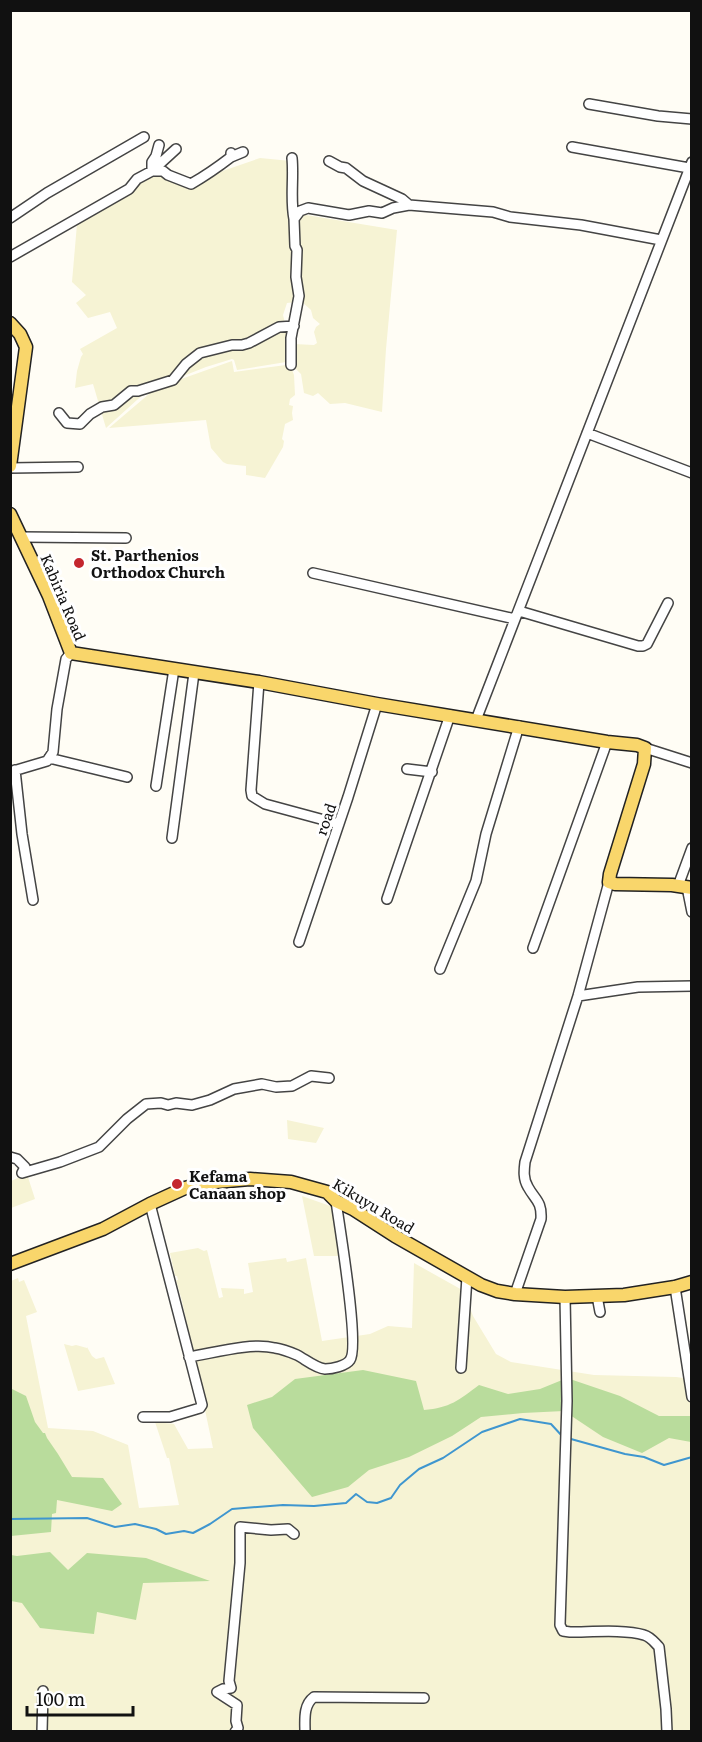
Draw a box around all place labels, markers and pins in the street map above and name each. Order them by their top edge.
place label: St. Parthenios Orthodox Church [91,543,225,583]
marker: St. Parthenios Orthodox Church [72,556,86,570]
place label: Kefama Canaan shop [189,1164,286,1204]
marker: Kefama Canaan shop [170,1177,184,1191]

